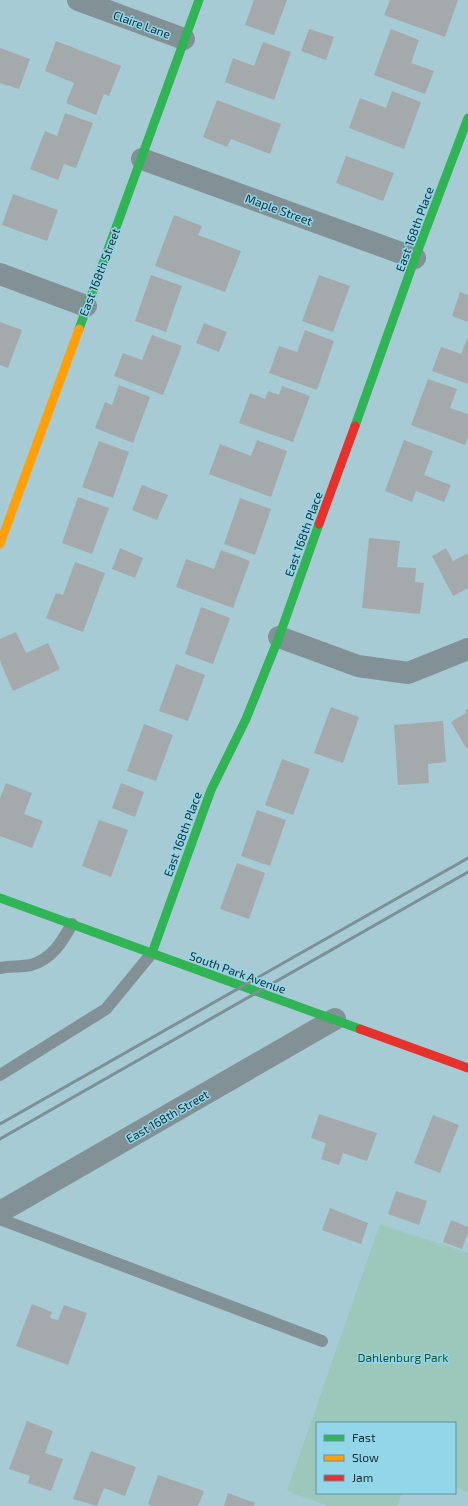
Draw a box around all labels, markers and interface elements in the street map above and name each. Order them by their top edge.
street label: Claire Lane [111,7,173,41]
street label: East 168th Place [392,185,436,273]
street label: Maple Street [244,190,315,228]
street label: East 168th Street [76,226,122,318]
street label: East 168th Place [281,490,325,578]
street label: East 168th Place [160,790,204,878]
street label: South Park Avenue [188,948,288,996]
street label: East 168th Street [123,1086,211,1145]
park label: Dahlenburg Park [358,1350,448,1364]
legend [316,1422,456,1494]
text: Fast [352,1430,376,1444]
text: Slow [352,1450,379,1464]
text: Jam [352,1470,373,1484]

